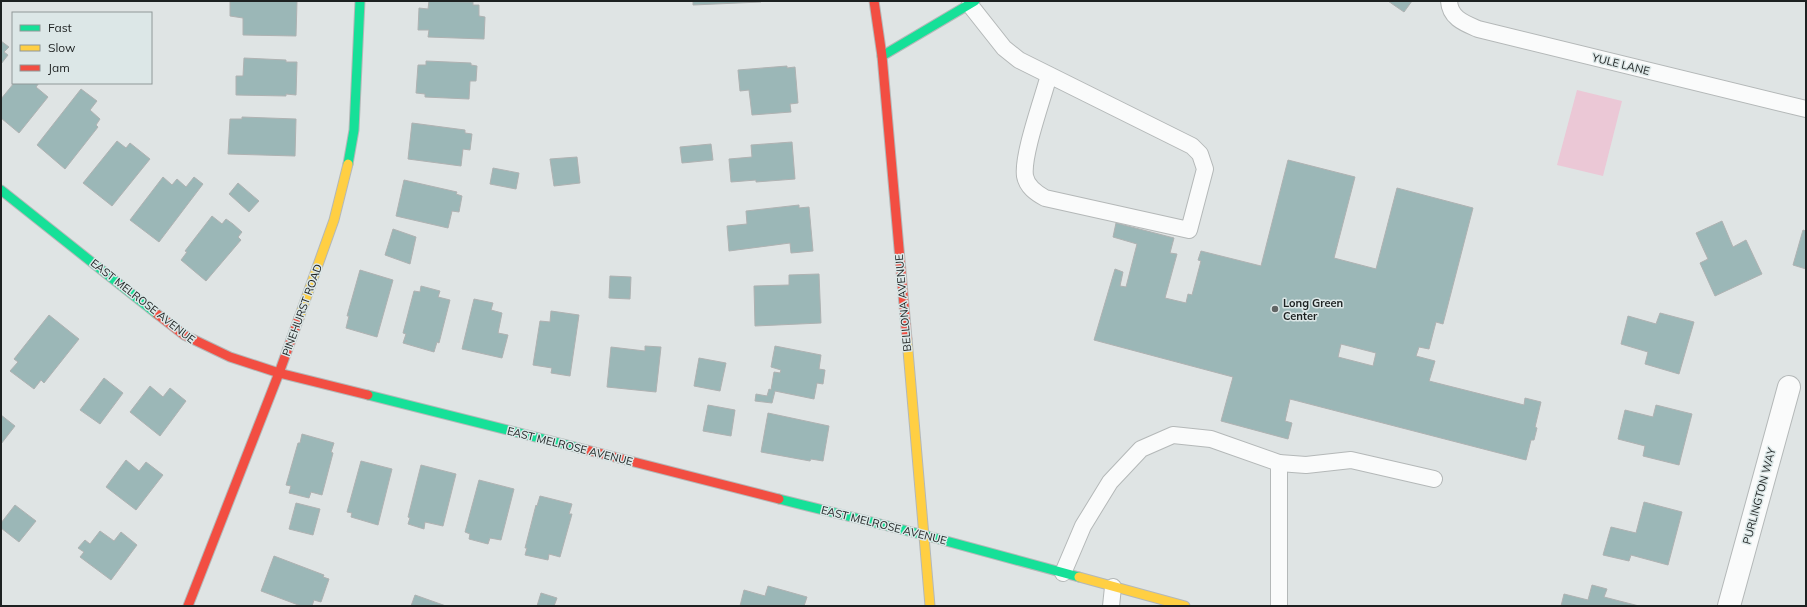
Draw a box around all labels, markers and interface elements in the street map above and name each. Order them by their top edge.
legend [12,12,152,84]
text: Fast [48,20,72,35]
text: Slow [48,40,76,55]
street label: YULE LANE [1590,50,1651,78]
text: Jam [48,60,70,75]
street label: BELLONA AVENUE [892,254,914,352]
street label: EAST MELROSE AVENUE [88,256,198,346]
street label: PINEHURST ROAD [279,262,325,358]
place label: Long Green Center [1283,296,1343,323]
marker: Long Green Center [1270,304,1280,314]
street label: EAST MELROSE AVENUE [506,424,634,468]
street label: PURLINGTON WAY [1739,446,1779,546]
street label: EAST MELROSE AVENUE [820,503,948,547]

